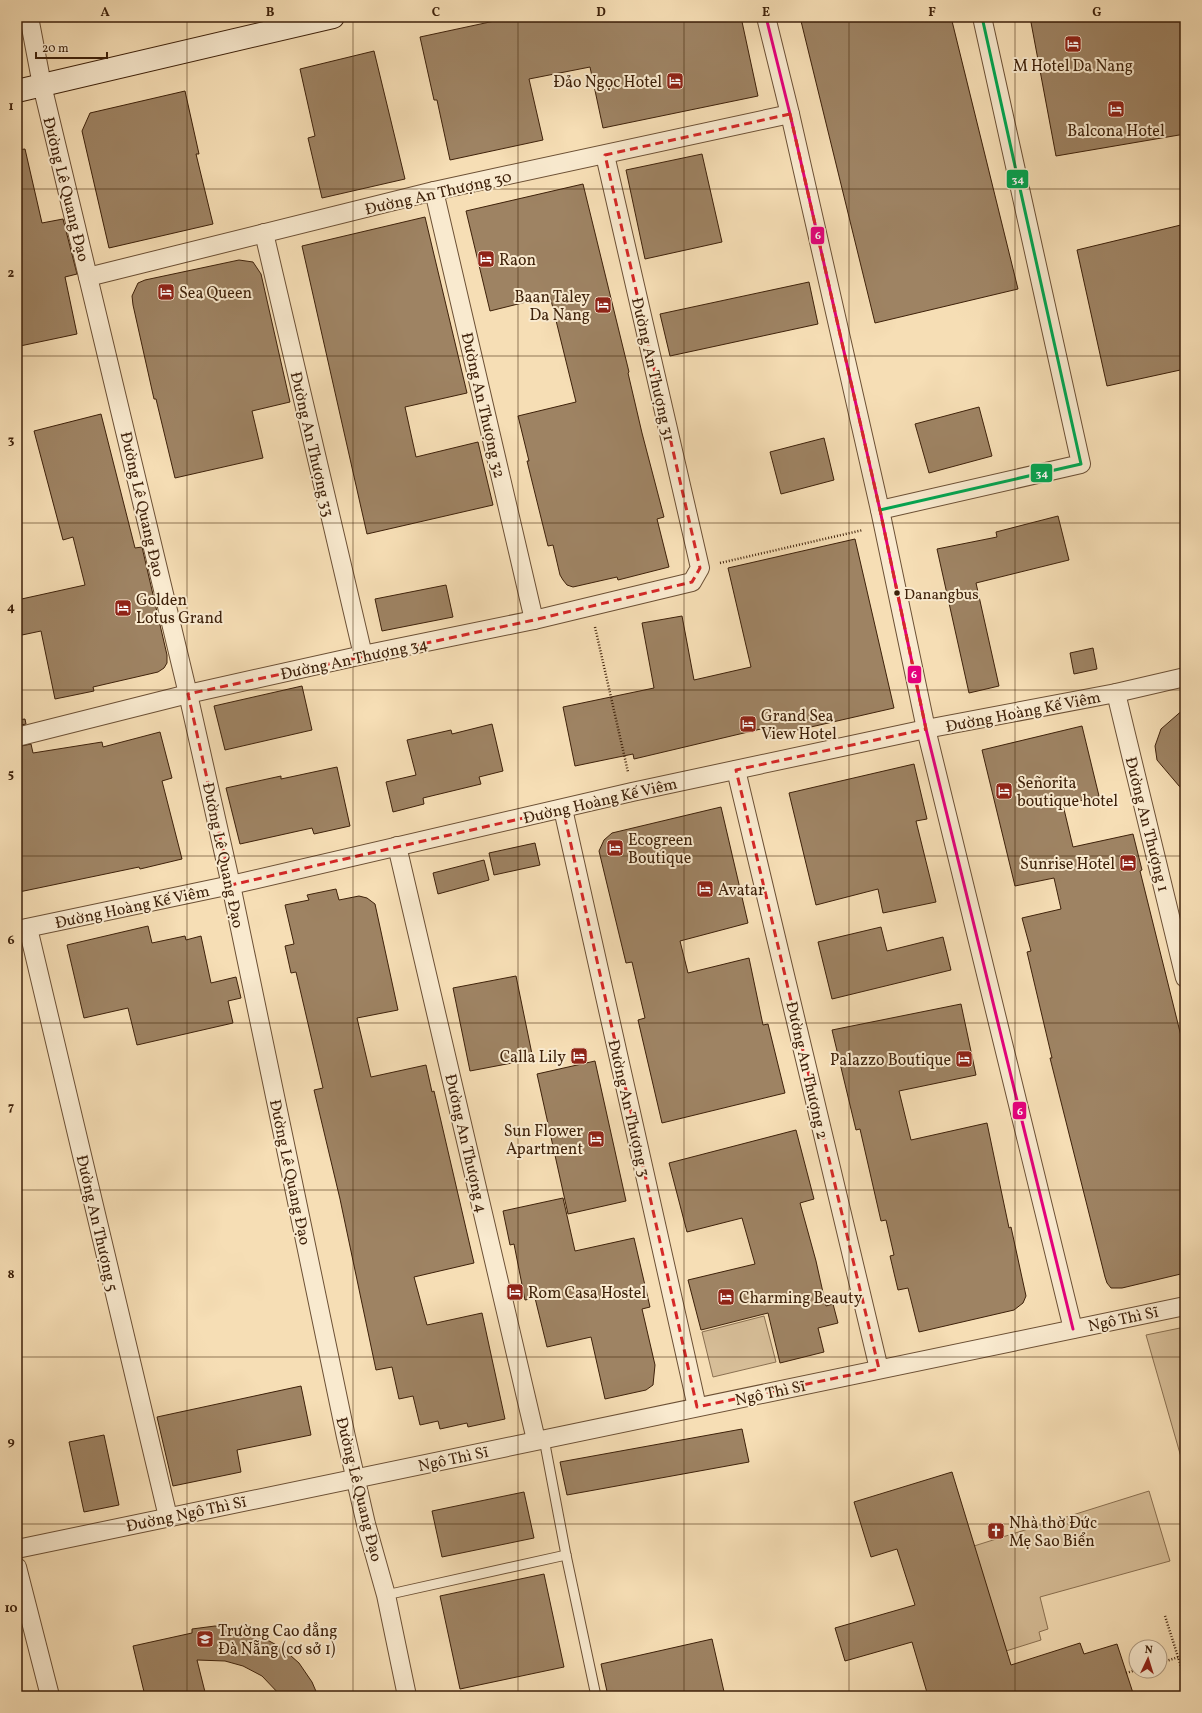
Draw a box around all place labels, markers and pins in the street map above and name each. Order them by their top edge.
hotel icon: M Hotel Da Nang [1063,34,1083,54]
place label: M Hotel Da Nang [1013,56,1133,78]
hotel icon: Đảo Ngọc Hotel [665,71,685,91]
place label: Đảo Ngọc Hotel [553,72,662,94]
hotel icon: Balcona Hotel [1106,99,1126,119]
place label: Balcona Hotel [1067,121,1165,143]
hotel icon: Raon [476,249,496,269]
place label: Raon [499,250,536,272]
hotel icon: Sea Queen [156,282,176,302]
place label: Sea Queen [179,283,252,305]
place label: Baan Taley Da Nang [515,287,590,327]
hotel icon: Baan Taley Da Nang [593,295,613,315]
place label: Danangbus [904,585,979,606]
marker: Danangbus [892,588,902,598]
place label: Golden Lotus Grand [136,590,223,630]
hotel icon: Golden Lotus Grand [113,598,133,618]
place label: Grand Sea View Hotel [761,706,837,746]
hotel icon: Grand Sea View Hotel [738,714,758,734]
place label: Señorita boutique hotel [1017,773,1118,813]
hotel icon: Señorita boutique hotel [994,781,1014,801]
place label: Ecogreen Boutique [628,830,693,870]
hotel icon: Ecogreen Boutique [605,838,625,858]
hotel icon: Sunrise Hotel [1118,853,1138,873]
place label: Sunrise Hotel [1020,854,1115,876]
hotel icon: Avatar [695,879,715,899]
place label: Avatar [718,880,765,902]
hotel icon: Calla Lily [569,1046,589,1066]
place label: Calla Lily [500,1047,566,1069]
hotel icon: Palazzo Boutique [954,1049,974,1069]
place label: Palazzo Boutique [830,1050,951,1072]
place label: Sun Flower Apartment [504,1121,583,1161]
hotel icon: Sun Flower Apartment [586,1129,606,1149]
hotel icon: Rom Casa Hostel [505,1282,525,1302]
place label: Rom Casa Hostel [528,1283,646,1305]
hotel icon: Charming Beauty [716,1287,736,1307]
place label: Charming Beauty [739,1288,863,1310]
place label: Nhà thờ Đức Mẹ Sao Biển [1009,1513,1097,1553]
church icon: Nhà thờ Đức Mẹ Sao Biển [986,1521,1006,1541]
place label: Trường Cao đẳng Đà Nẵng (cơ sở 1) [218,1621,338,1661]
school or university icon: Trường Cao đẳng Đà Nẵng (cơ sở 1) [195,1629,215,1649]

